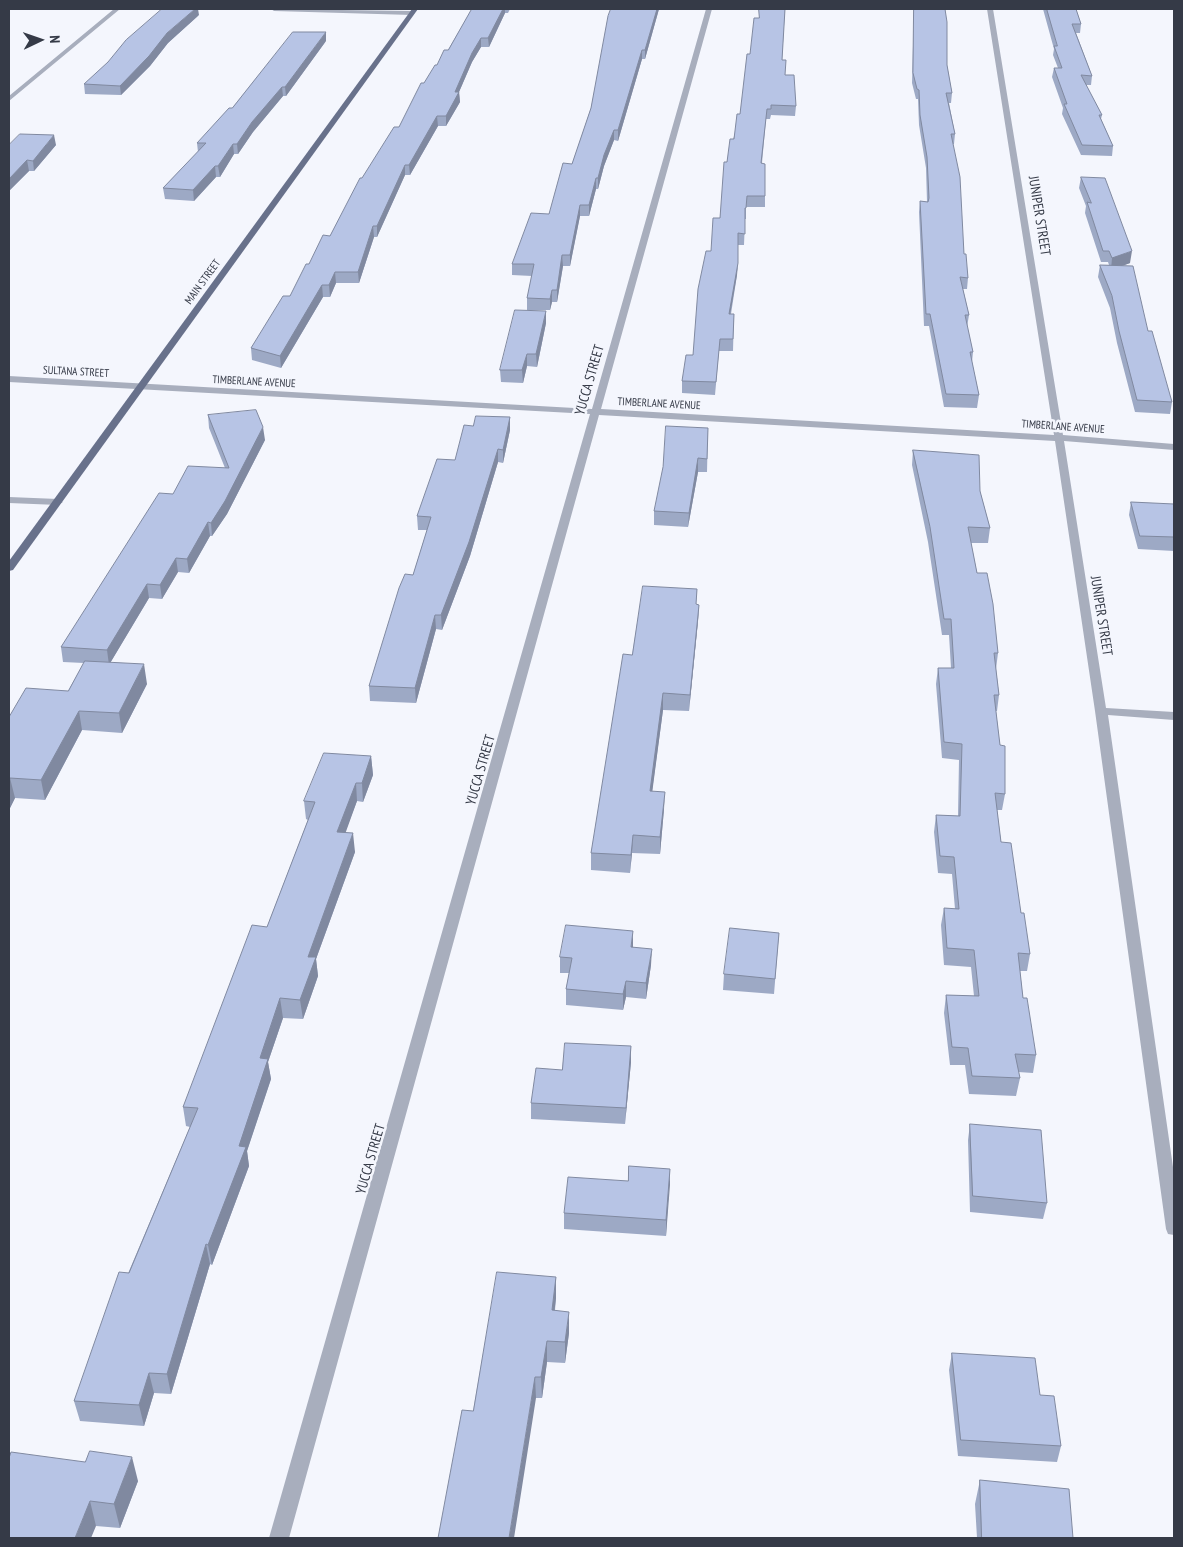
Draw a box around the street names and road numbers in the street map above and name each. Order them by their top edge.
street label: JUNIPER STREET [1024,175,1054,257]
street label: MAIN STREET [182,257,224,307]
street label: YUCCA STREET [572,343,608,417]
street label: SULTANA STREET [43,364,109,380]
street label: TIMBERLANE AVENUE [212,373,296,391]
street label: TIMBERLANE AVENUE [617,395,701,413]
street label: TIMBERLANE AVENUE [1021,418,1105,436]
street label: JUNIPER STREET [1086,575,1116,657]
street label: YUCCA STREET [463,733,499,807]
street label: YUCCA STREET [353,1122,389,1196]

